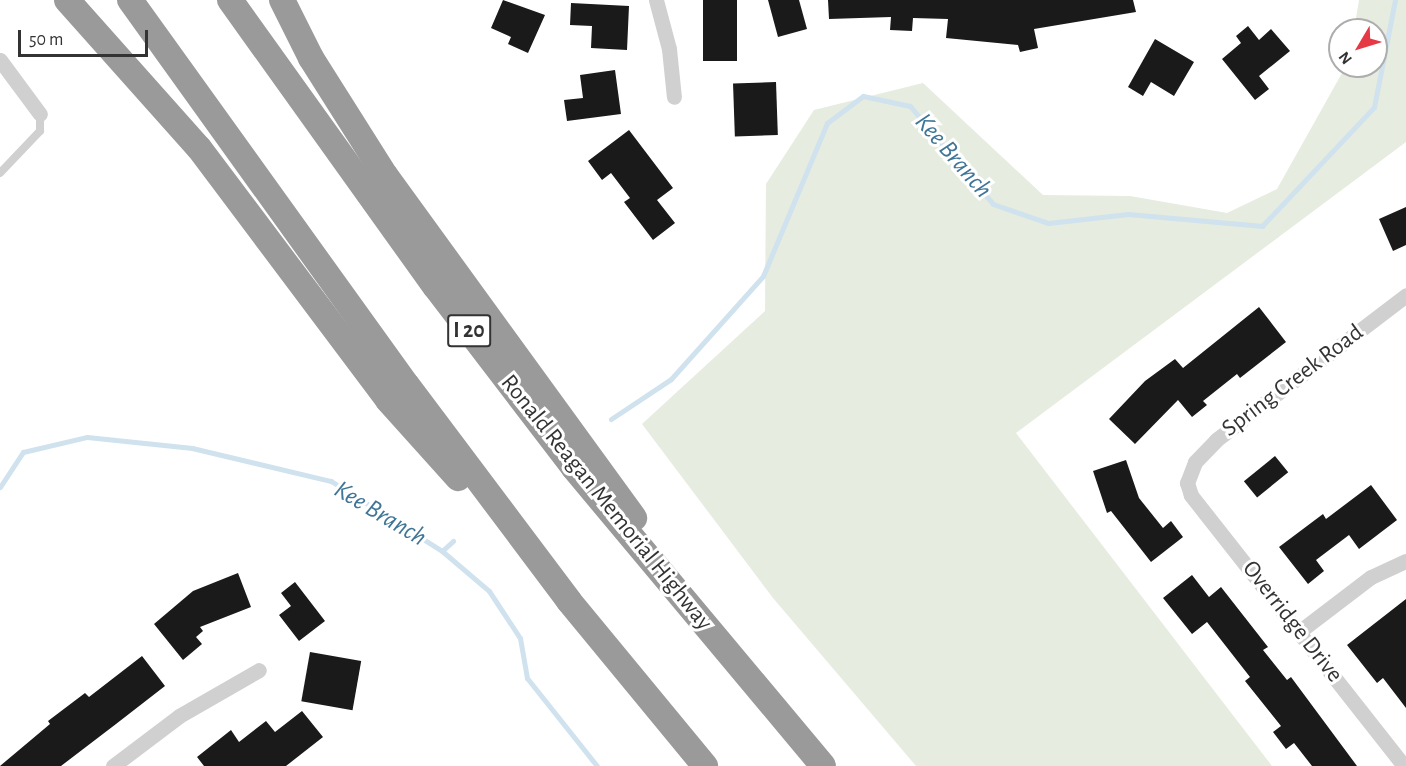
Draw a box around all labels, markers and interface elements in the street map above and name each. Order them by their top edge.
scale bar [21,18,152,56]
north arrow [1328,18,1388,78]
text: 50 m [29,31,63,49]
text: N [1336,49,1355,67]
water label: Kee Branch [908,107,998,205]
road number: I 20 [446,312,492,350]
street label: Spring Creek Road [1217,319,1369,443]
street label: Ronald Reagan Memorial Highway [494,369,718,637]
water label: Kee Branch [328,474,432,554]
street label: Overridge Drive [1236,555,1348,689]

